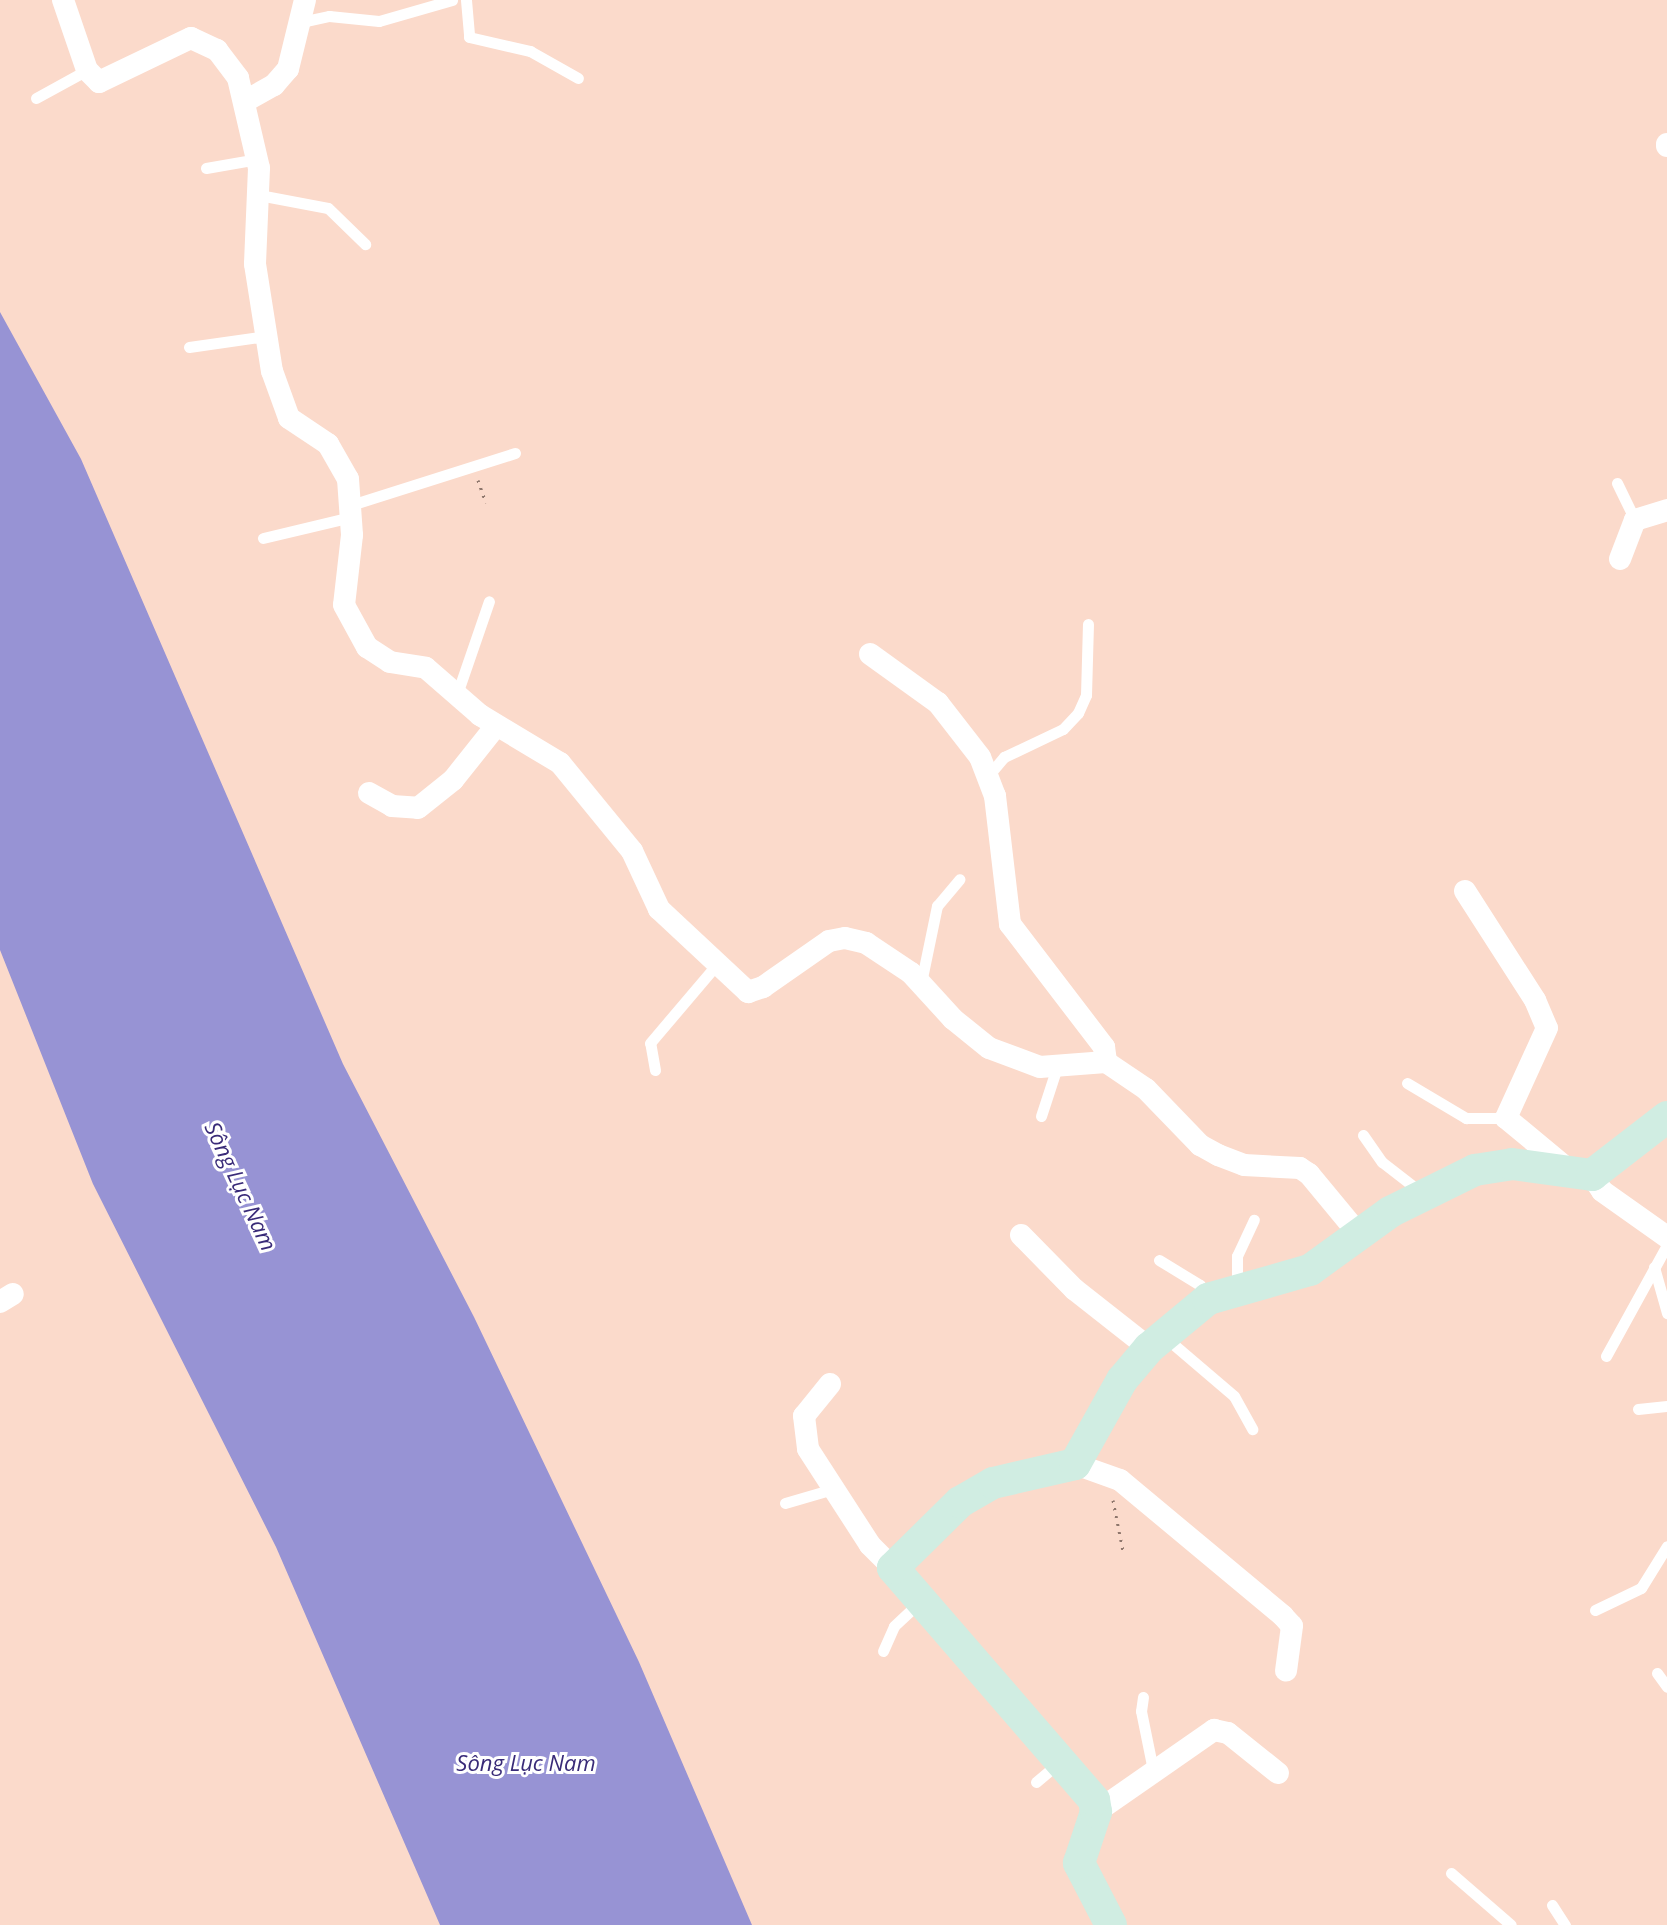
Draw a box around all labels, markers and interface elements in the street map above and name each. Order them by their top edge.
water label: Sông Lục Nam [200,1117,282,1255]
water label: Sông Lục Nam [456,1750,596,1776]

